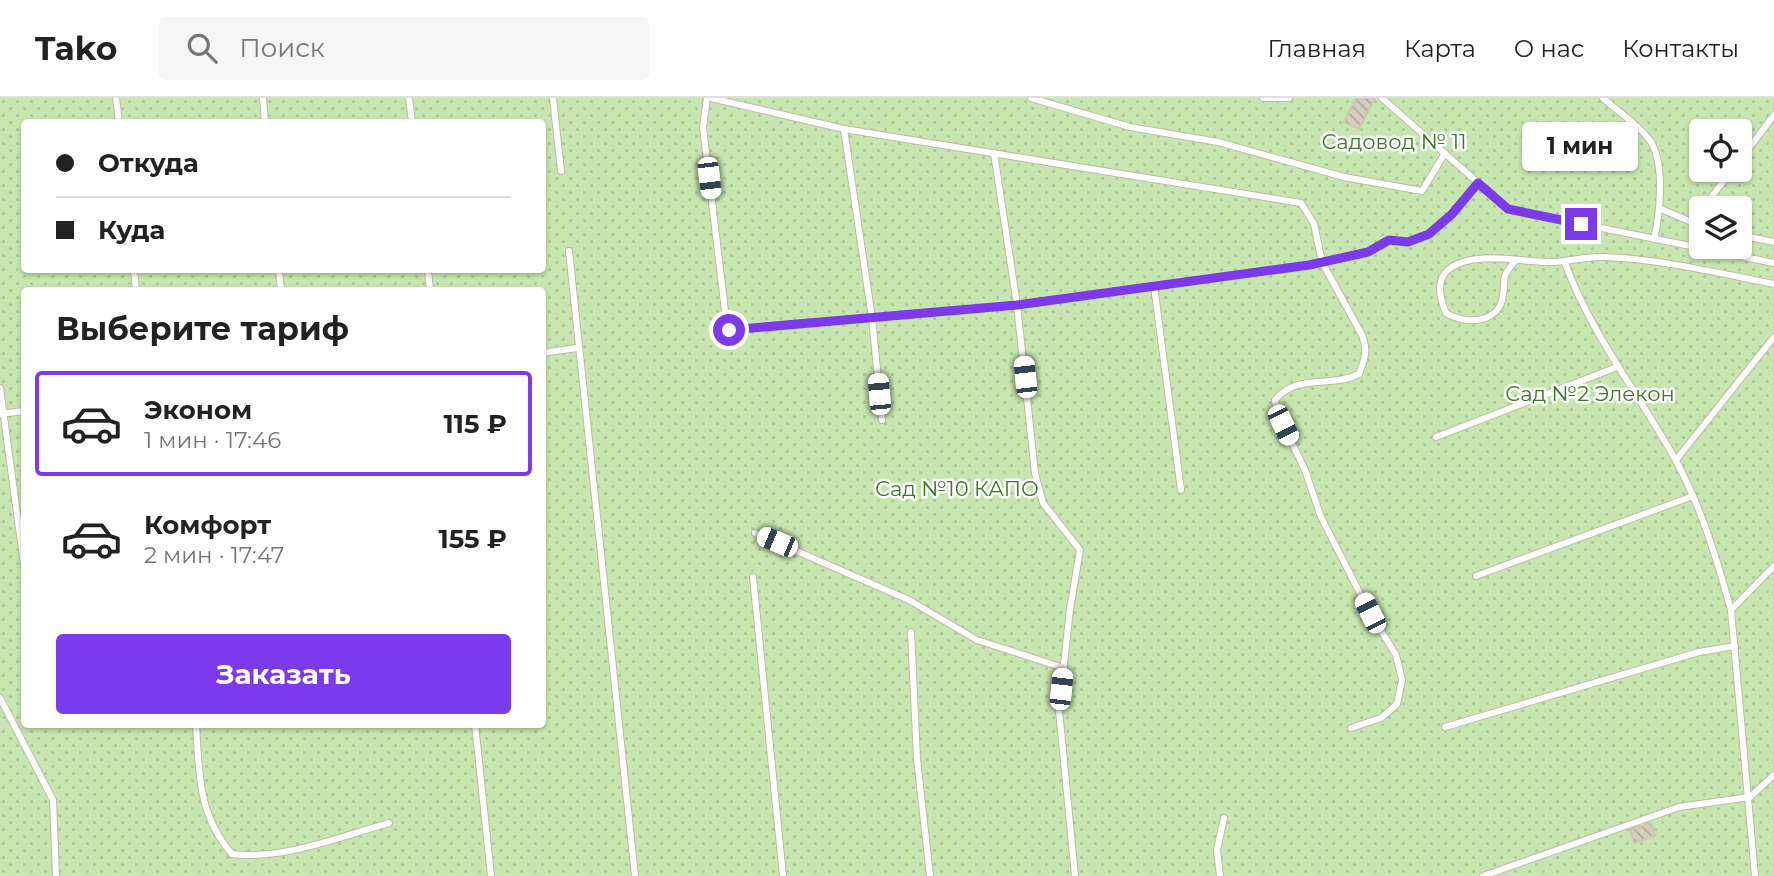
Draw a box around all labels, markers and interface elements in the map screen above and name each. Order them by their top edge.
search box [159,17,649,80]
text: Tako [35,28,117,68]
icon: search [183,29,221,67]
text: Поиск [239,32,325,64]
text: Главная [1268,34,1366,63]
text: Карта [1404,34,1476,63]
text: О нас [1514,34,1584,63]
text: Контакты [1622,34,1739,63]
map controls [1689,119,1752,259]
button: locate [1689,119,1752,182]
callout: 1 мин [1523,122,1639,172]
park label: Садовод № 11 [1321,129,1467,154]
text: 1 мин [1547,132,1613,160]
text: Откуда [98,147,199,179]
car [697,156,722,200]
button: layers [1689,196,1752,259]
route end [1565,208,1597,240]
text: Куда [98,214,165,246]
text: Выберите тариф [56,309,349,348]
route start [713,314,745,346]
car [1013,355,1038,399]
car [867,372,892,416]
park label: Сад №2 Элекон [1505,381,1675,406]
icon: car [60,392,123,455]
text: Эконом [144,394,252,426]
car [1265,402,1302,448]
text: 115 ₽ [444,408,507,440]
text: 1 мин · 17:46 [144,426,281,454]
park label: Сад №10 КАПО [875,476,1039,501]
icon: car [60,507,123,570]
text: Комфорт [144,509,271,541]
text: 155 ₽ [438,523,507,555]
car [754,524,801,560]
text: 2 мин · 17:47 [144,541,284,569]
car [1352,590,1389,636]
button: Заказать [56,634,511,714]
car [1049,667,1074,711]

